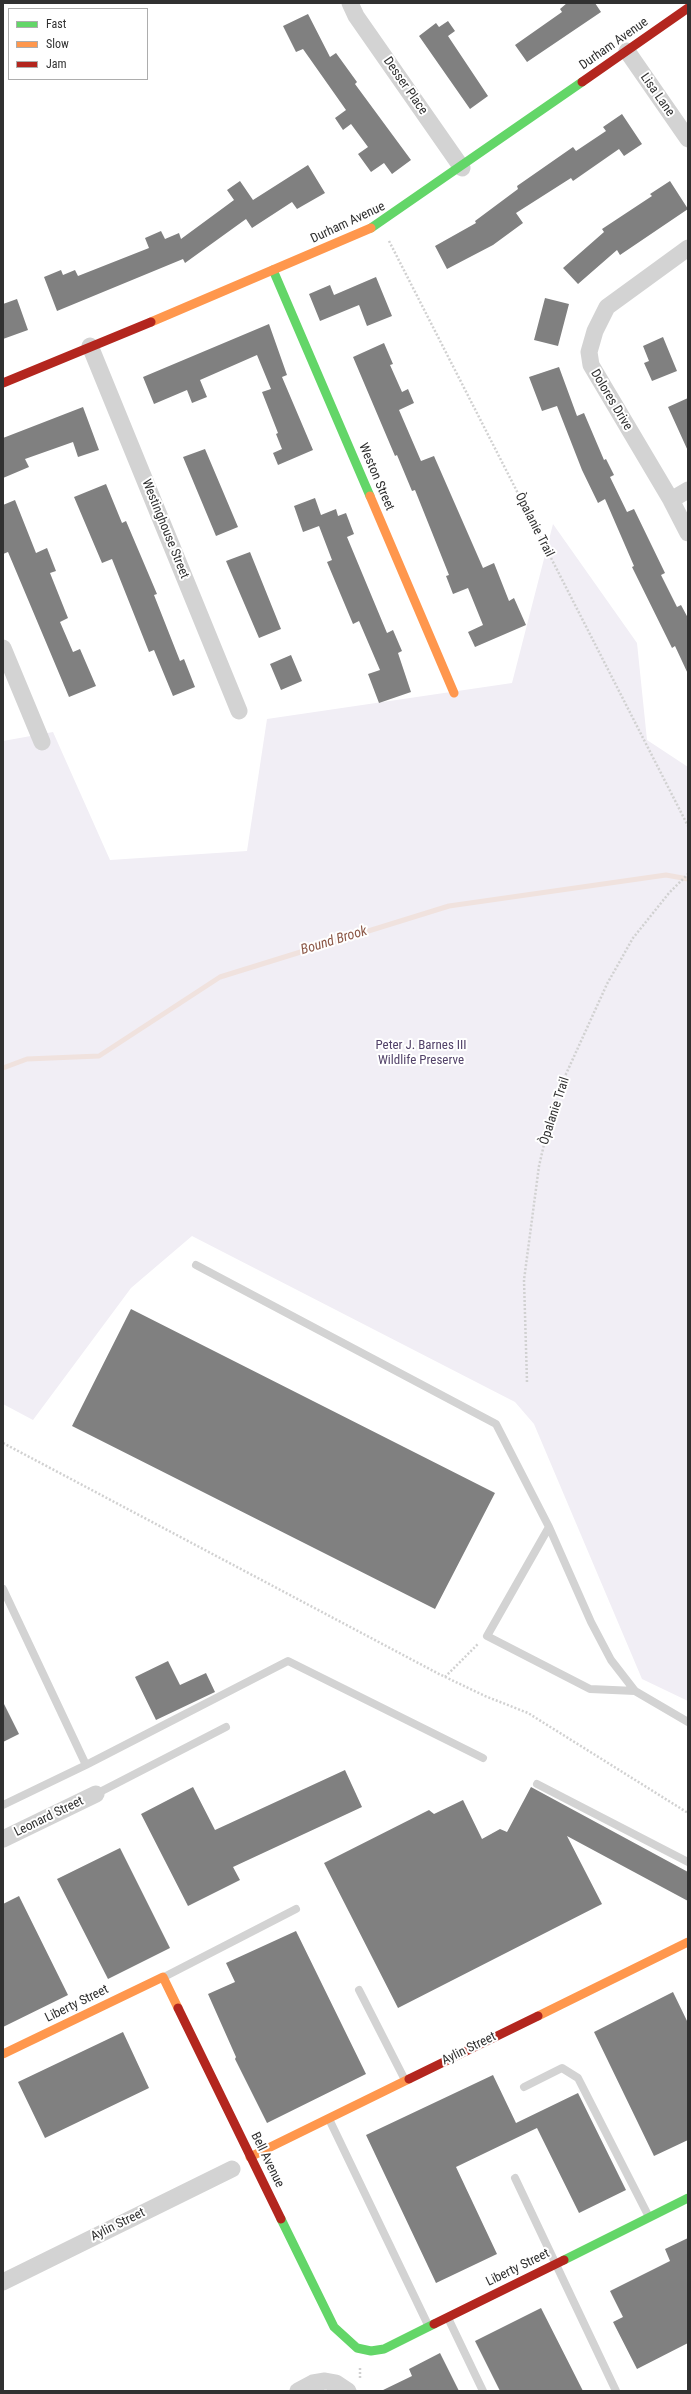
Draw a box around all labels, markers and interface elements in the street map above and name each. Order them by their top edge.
legend [8,8,148,80]
street label: Durham Avenue [577,15,651,73]
text: Fast [46,17,66,31]
text: Slow [46,37,69,51]
street label: Desser Place [379,54,431,118]
text: Jam [46,57,67,71]
street label: Lisa Lane [637,70,677,120]
street label: Durham Avenue [308,199,388,247]
street label: Dolores Drive [587,367,635,433]
street label: Weston Street [355,441,397,513]
street label: Westinghouse Street [138,477,192,581]
street label: Òpalanie Trail [511,490,557,560]
water label: Bound Brook [299,923,369,959]
park label: Peter J. Barnes III Wildlife Preserve [375,1038,467,1069]
street label: Òpalanie Trail [537,1075,573,1147]
street label: Leonard Street [12,1794,86,1840]
street label: Liberty Street [43,1982,111,2026]
street label: Aylin Street [439,2029,499,2069]
street label: Bell Avenue [247,2130,287,2190]
street label: Aylin Street [88,2205,148,2245]
street label: Liberty Street [484,2246,552,2290]

